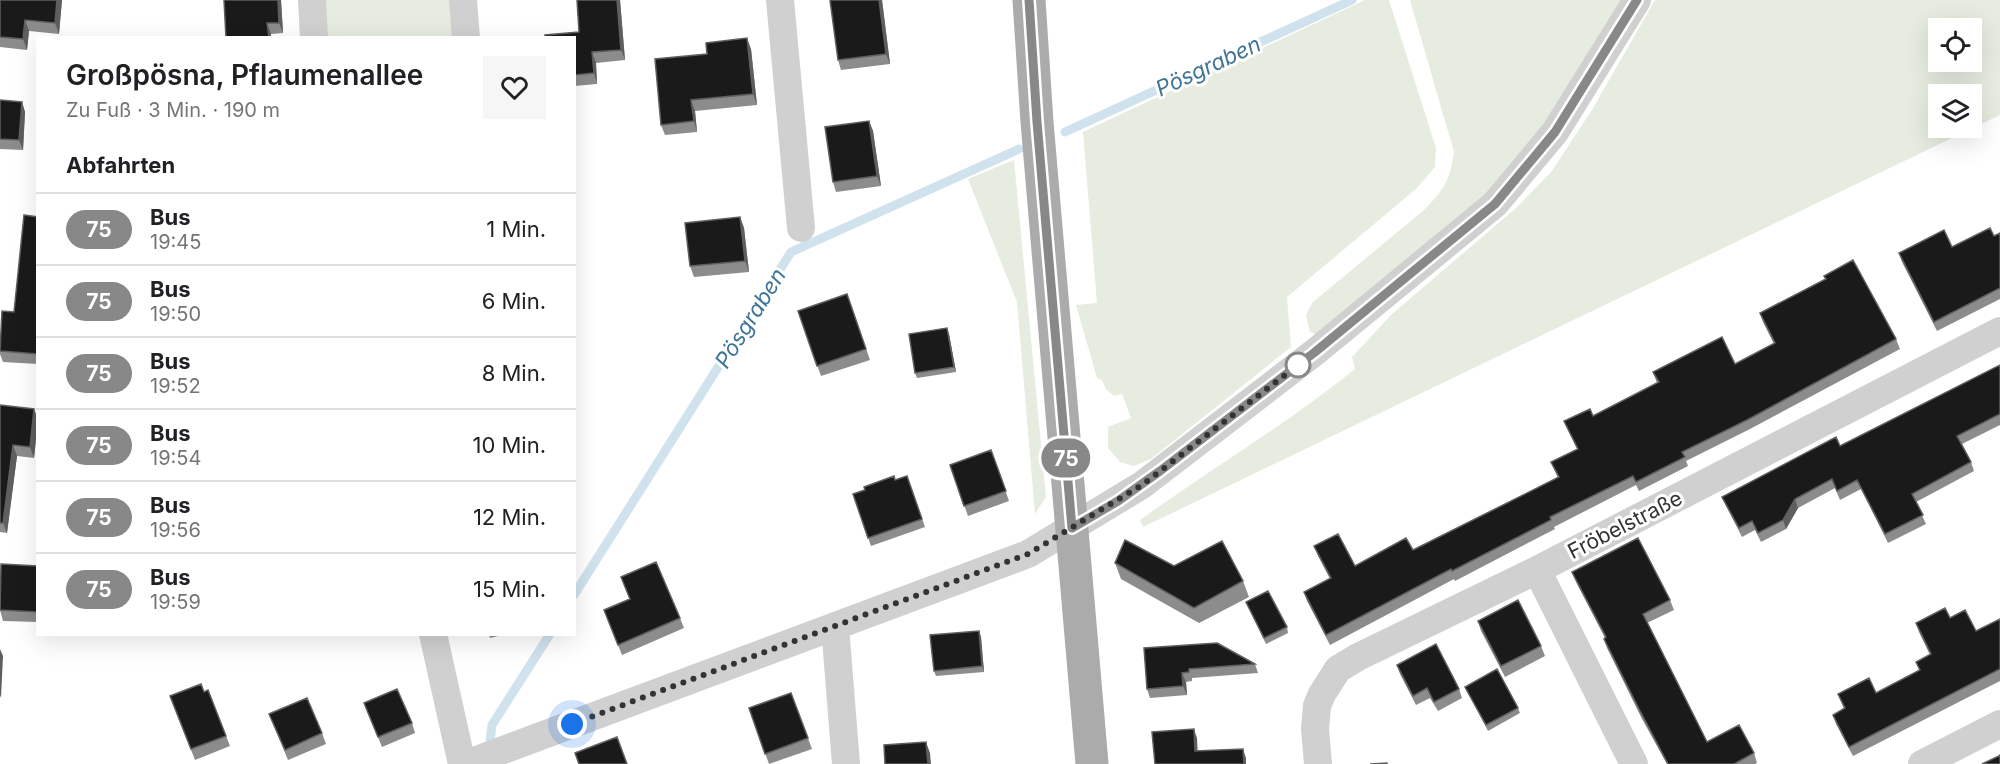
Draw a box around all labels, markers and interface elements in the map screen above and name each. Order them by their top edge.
map controls [1928,18,1982,138]
button: locate [1928,18,1982,72]
water label: Pösgraben [1151,30,1265,102]
button: heart [483,56,546,119]
text: Großpösna, Pflaumenallee [66,58,423,92]
button: layers [1928,84,1982,138]
text: Zu Fuß · 3 Min. · 190 m [66,98,280,122]
text: Abfahrten [66,152,175,178]
text: Bus [150,204,191,230]
text: 1 Min. [486,216,546,242]
text: 75 [86,217,112,242]
text: 19:45 [150,230,201,254]
water label: Pösgraben [709,263,791,373]
text: Bus [150,276,191,302]
text: 6 Min. [482,288,546,314]
text: 75 [86,289,112,314]
text: 19:50 [150,302,201,326]
text: Bus [150,348,191,374]
unlabelled marker [1285,352,1311,378]
text: 8 Min. [482,360,546,386]
text: 75 [86,361,112,386]
text: 19:52 [150,374,201,398]
text: Bus [150,420,191,446]
text: 10 Min. [472,432,546,458]
text: 75 [86,433,112,458]
line badge: 75 [1039,438,1093,478]
text: 19:54 [150,446,201,470]
text: 75 [1053,446,1079,471]
street label: Fröbelstraße [1563,485,1686,564]
text: Bus [150,492,191,518]
text: 12 Min. [473,504,546,530]
text: 75 [86,505,112,530]
text: 19:56 [150,518,201,542]
text: Bus [150,564,191,590]
text: 15 Min. [473,576,546,602]
text: 75 [86,577,112,602]
text: 19:59 [150,590,201,614]
your location [557,709,587,739]

